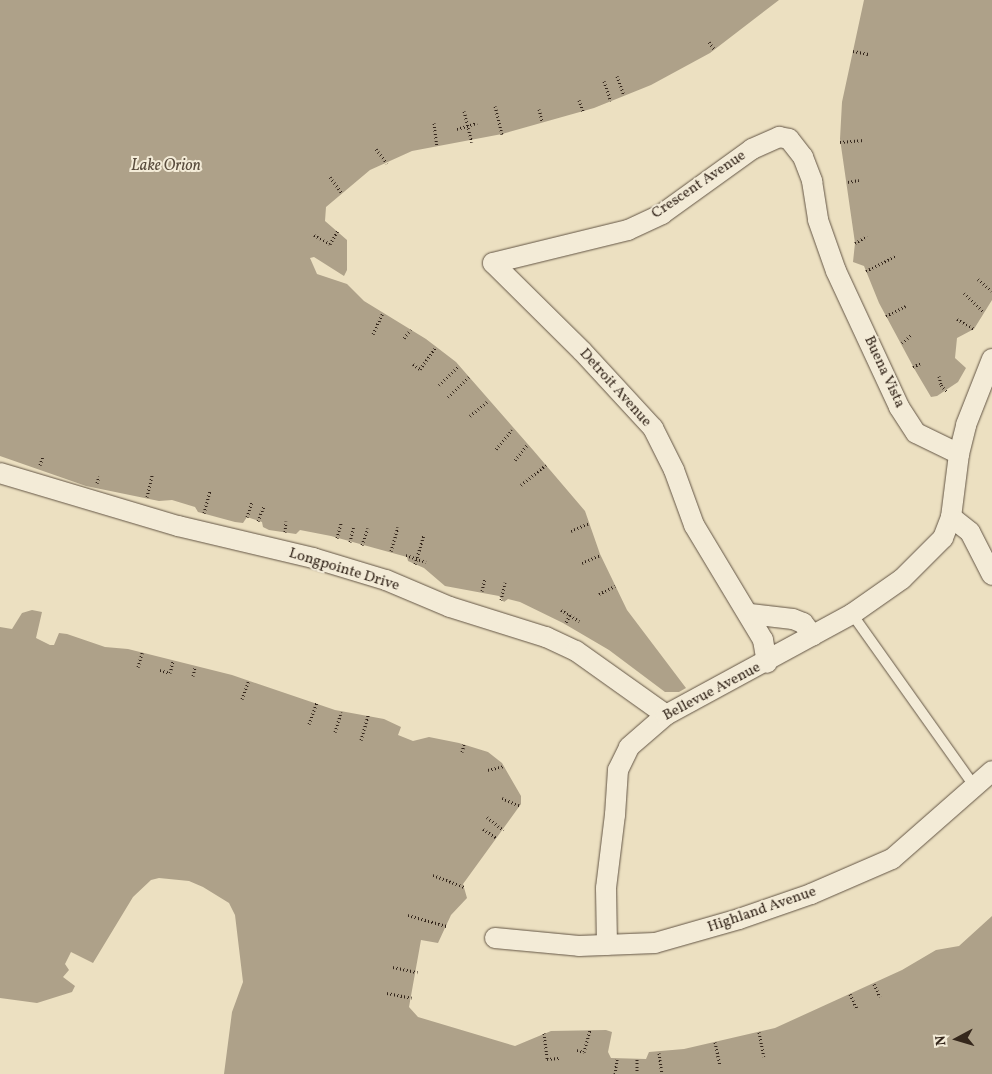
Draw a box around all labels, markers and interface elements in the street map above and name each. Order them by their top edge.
street label: Crescent Avenue [648,147,750,223]
water label: Lake Orion [131,156,201,176]
street label: Buena Vista [859,333,909,411]
street label: Detroit Avenue [575,345,655,431]
street label: Longpointe Drive [286,545,402,595]
street label: Bellevue Avenue [660,659,764,725]
street label: Highland Avenue [705,883,819,937]
north arrow [932,1014,982,1064]
text: N [932,1035,952,1047]

